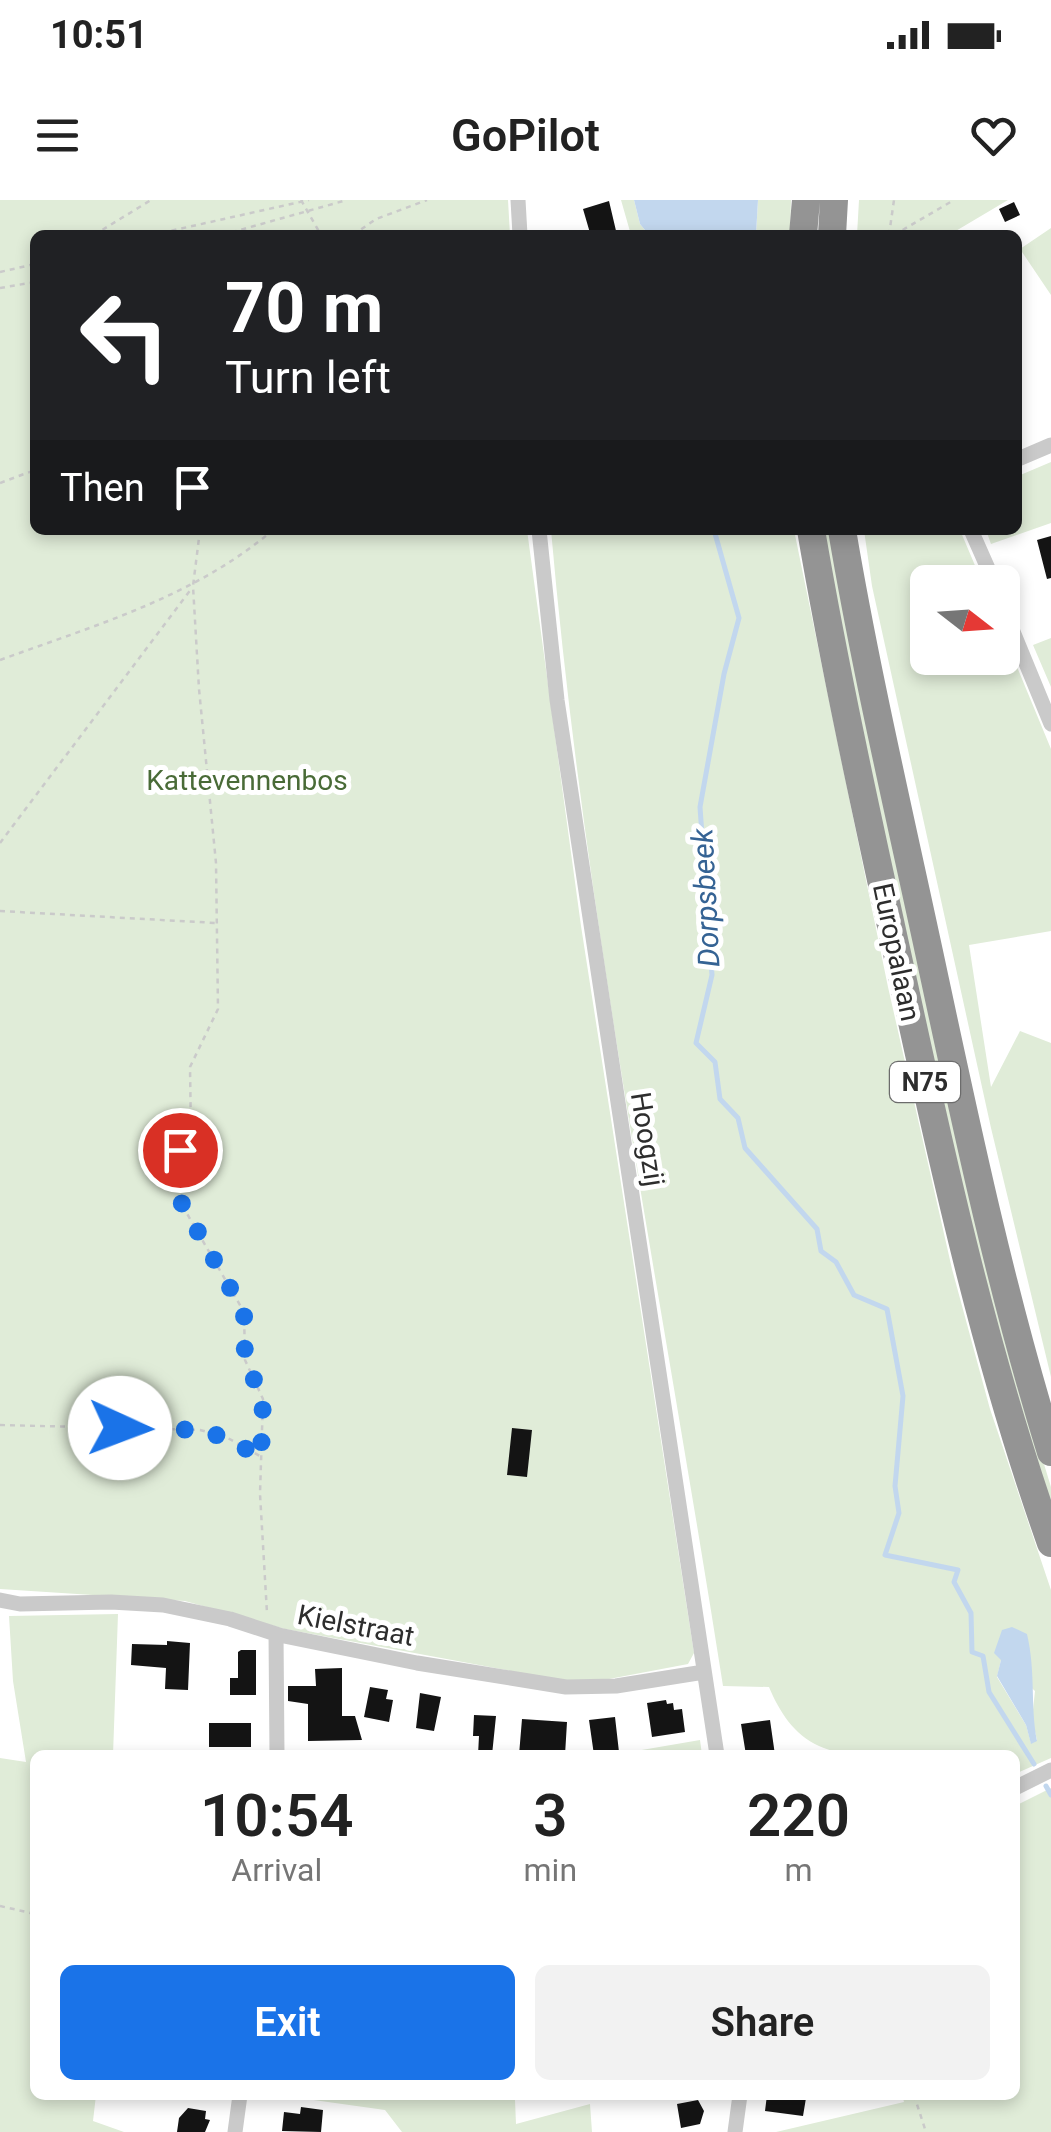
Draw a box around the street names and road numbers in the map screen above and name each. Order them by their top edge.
street label: Europalaan [866,880,927,1024]
road number: N75 [890,1062,960,1102]
street label: Hoogzij [624,1090,671,1189]
street label: Kielstraat [295,1598,417,1653]

